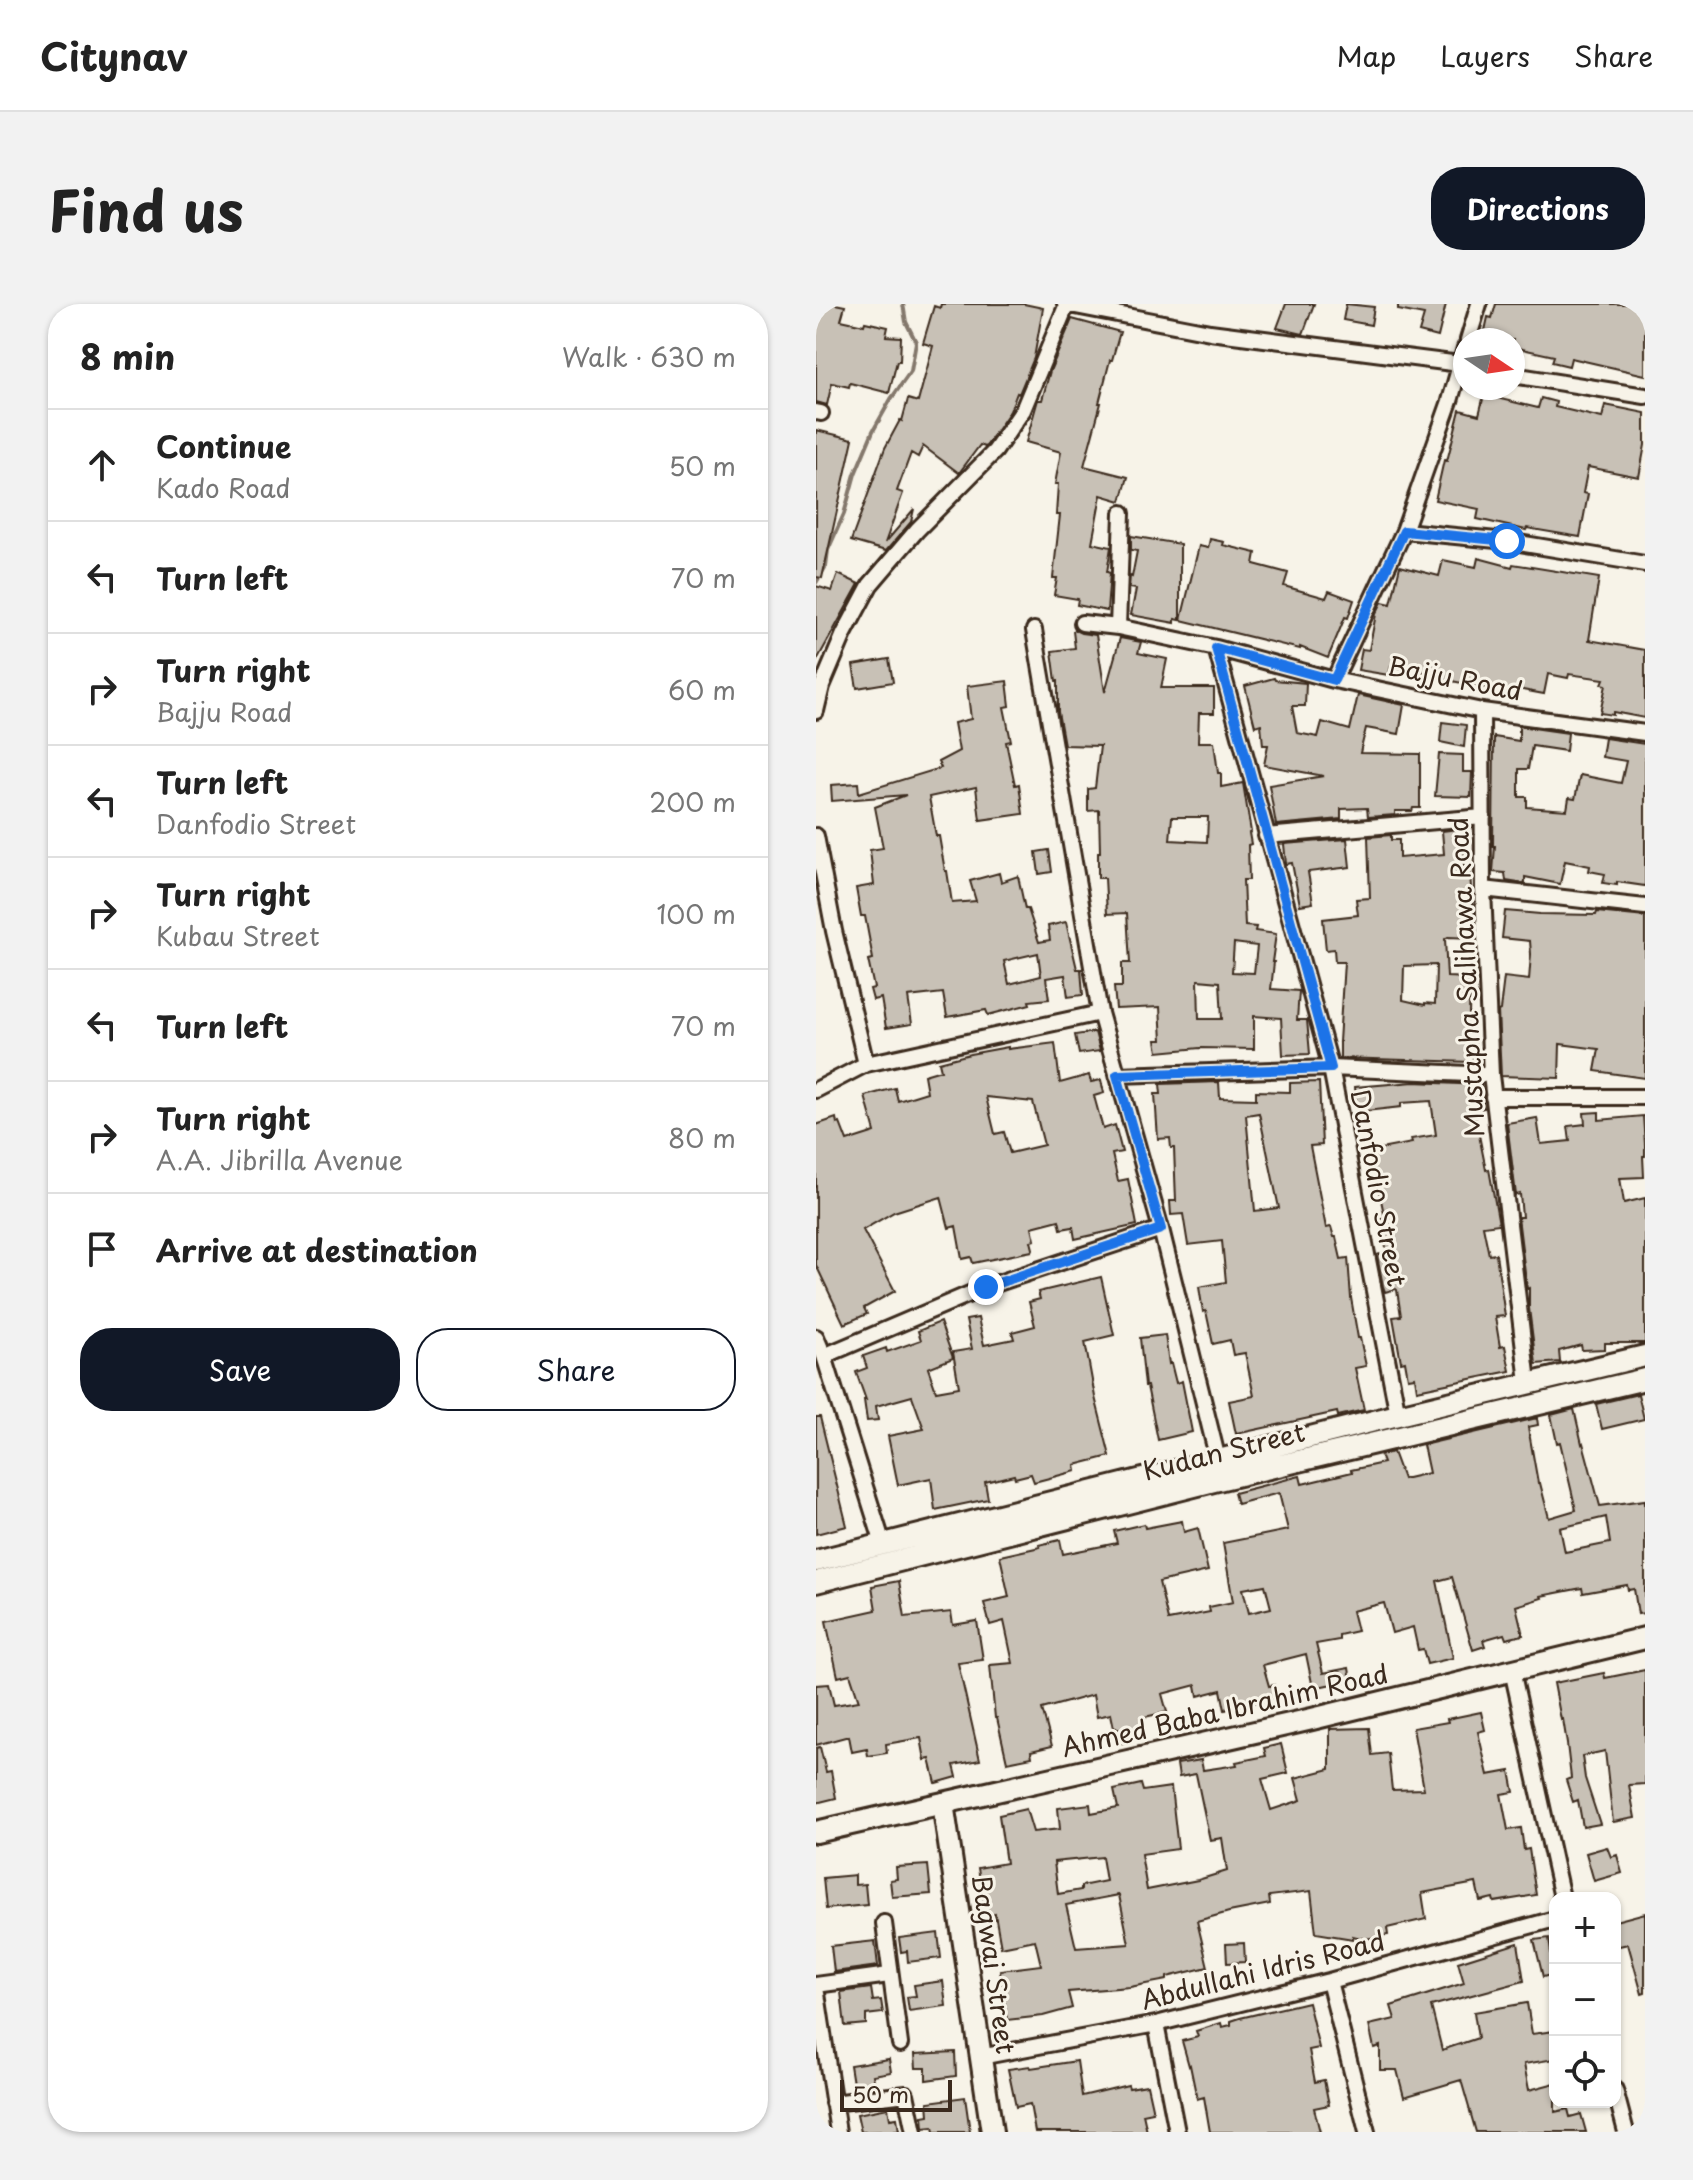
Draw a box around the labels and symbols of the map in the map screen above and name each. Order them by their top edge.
north arrow [1453,328,1525,400]
route start [1489,523,1525,559]
street label: Bajju Road [1385,645,1526,710]
street label: Mustapha Salihawa Road [1438,816,1493,1138]
street label: Danfodio Street [1341,1086,1418,1290]
route end [968,1269,1004,1305]
street label: Kudan Street [1138,1412,1309,1490]
street label: Ahmed Baba Ibrahim Road [1058,1653,1392,1766]
street label: Bagwai Street [963,1871,1026,2056]
street label: Abdullahi Idris Road [1137,1920,1389,2019]
scale bar [840,2076,952,2112]

